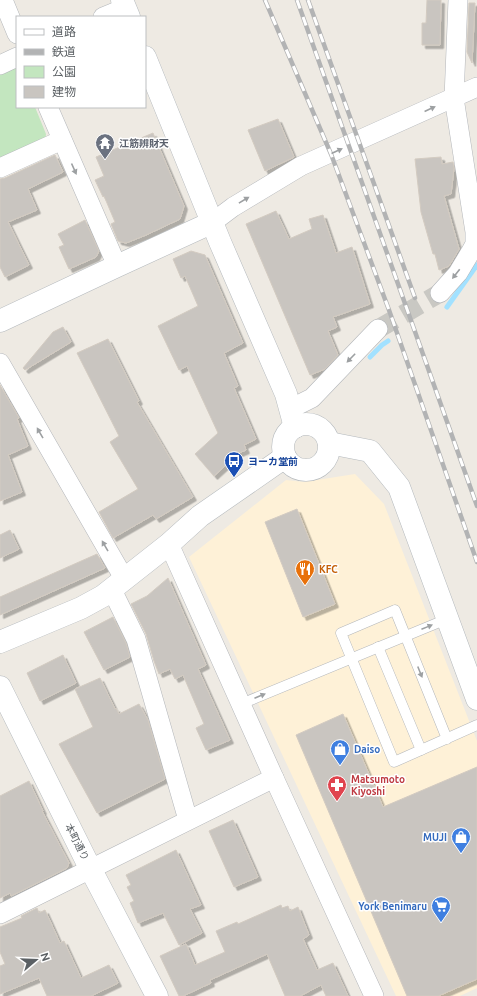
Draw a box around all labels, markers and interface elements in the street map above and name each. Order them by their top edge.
legend [16,16,146,108]
text: 道路 [52,25,76,38]
text: 鉄道 [52,45,76,58]
text: 公園 [52,65,76,78]
text: 建物 [52,85,76,98]
one-way arrow [425,105,437,111]
temple icon: 江筋辨財天 [94,132,116,160]
place label: 江筋辨財天 [119,138,169,149]
one-way arrow [331,147,343,154]
one-way arrow [72,163,78,175]
one-way arrow [238,196,250,203]
one-way arrow [452,269,461,280]
one-way arrow [346,353,356,363]
one-way arrow [37,427,44,439]
bus stop icon: ヨーカ堂前 [223,450,245,478]
place label: ヨーカ堂前 [248,456,298,467]
one-way arrow [102,540,109,552]
restaurant icon: KFC [294,558,316,586]
place label: KFC [319,564,338,575]
one-way arrow [421,624,432,630]
one-way arrow [418,666,424,678]
one-way arrow [254,693,265,699]
shop icon: Daiso [329,738,351,766]
place label: Daiso [354,744,380,755]
pharmacy icon: Matsumoto Kiyoshi [326,774,348,802]
place label: Matsumoto Kiyoshi [351,774,405,797]
street label: 本町通り [63,822,91,862]
shop icon: MUJI [450,826,472,854]
place label: MUJI [423,832,447,843]
supermarket icon: York Benimaru [430,895,452,923]
place label: York Benimaru [358,901,427,912]
north arrow [16,940,56,980]
text: N [38,951,52,963]

